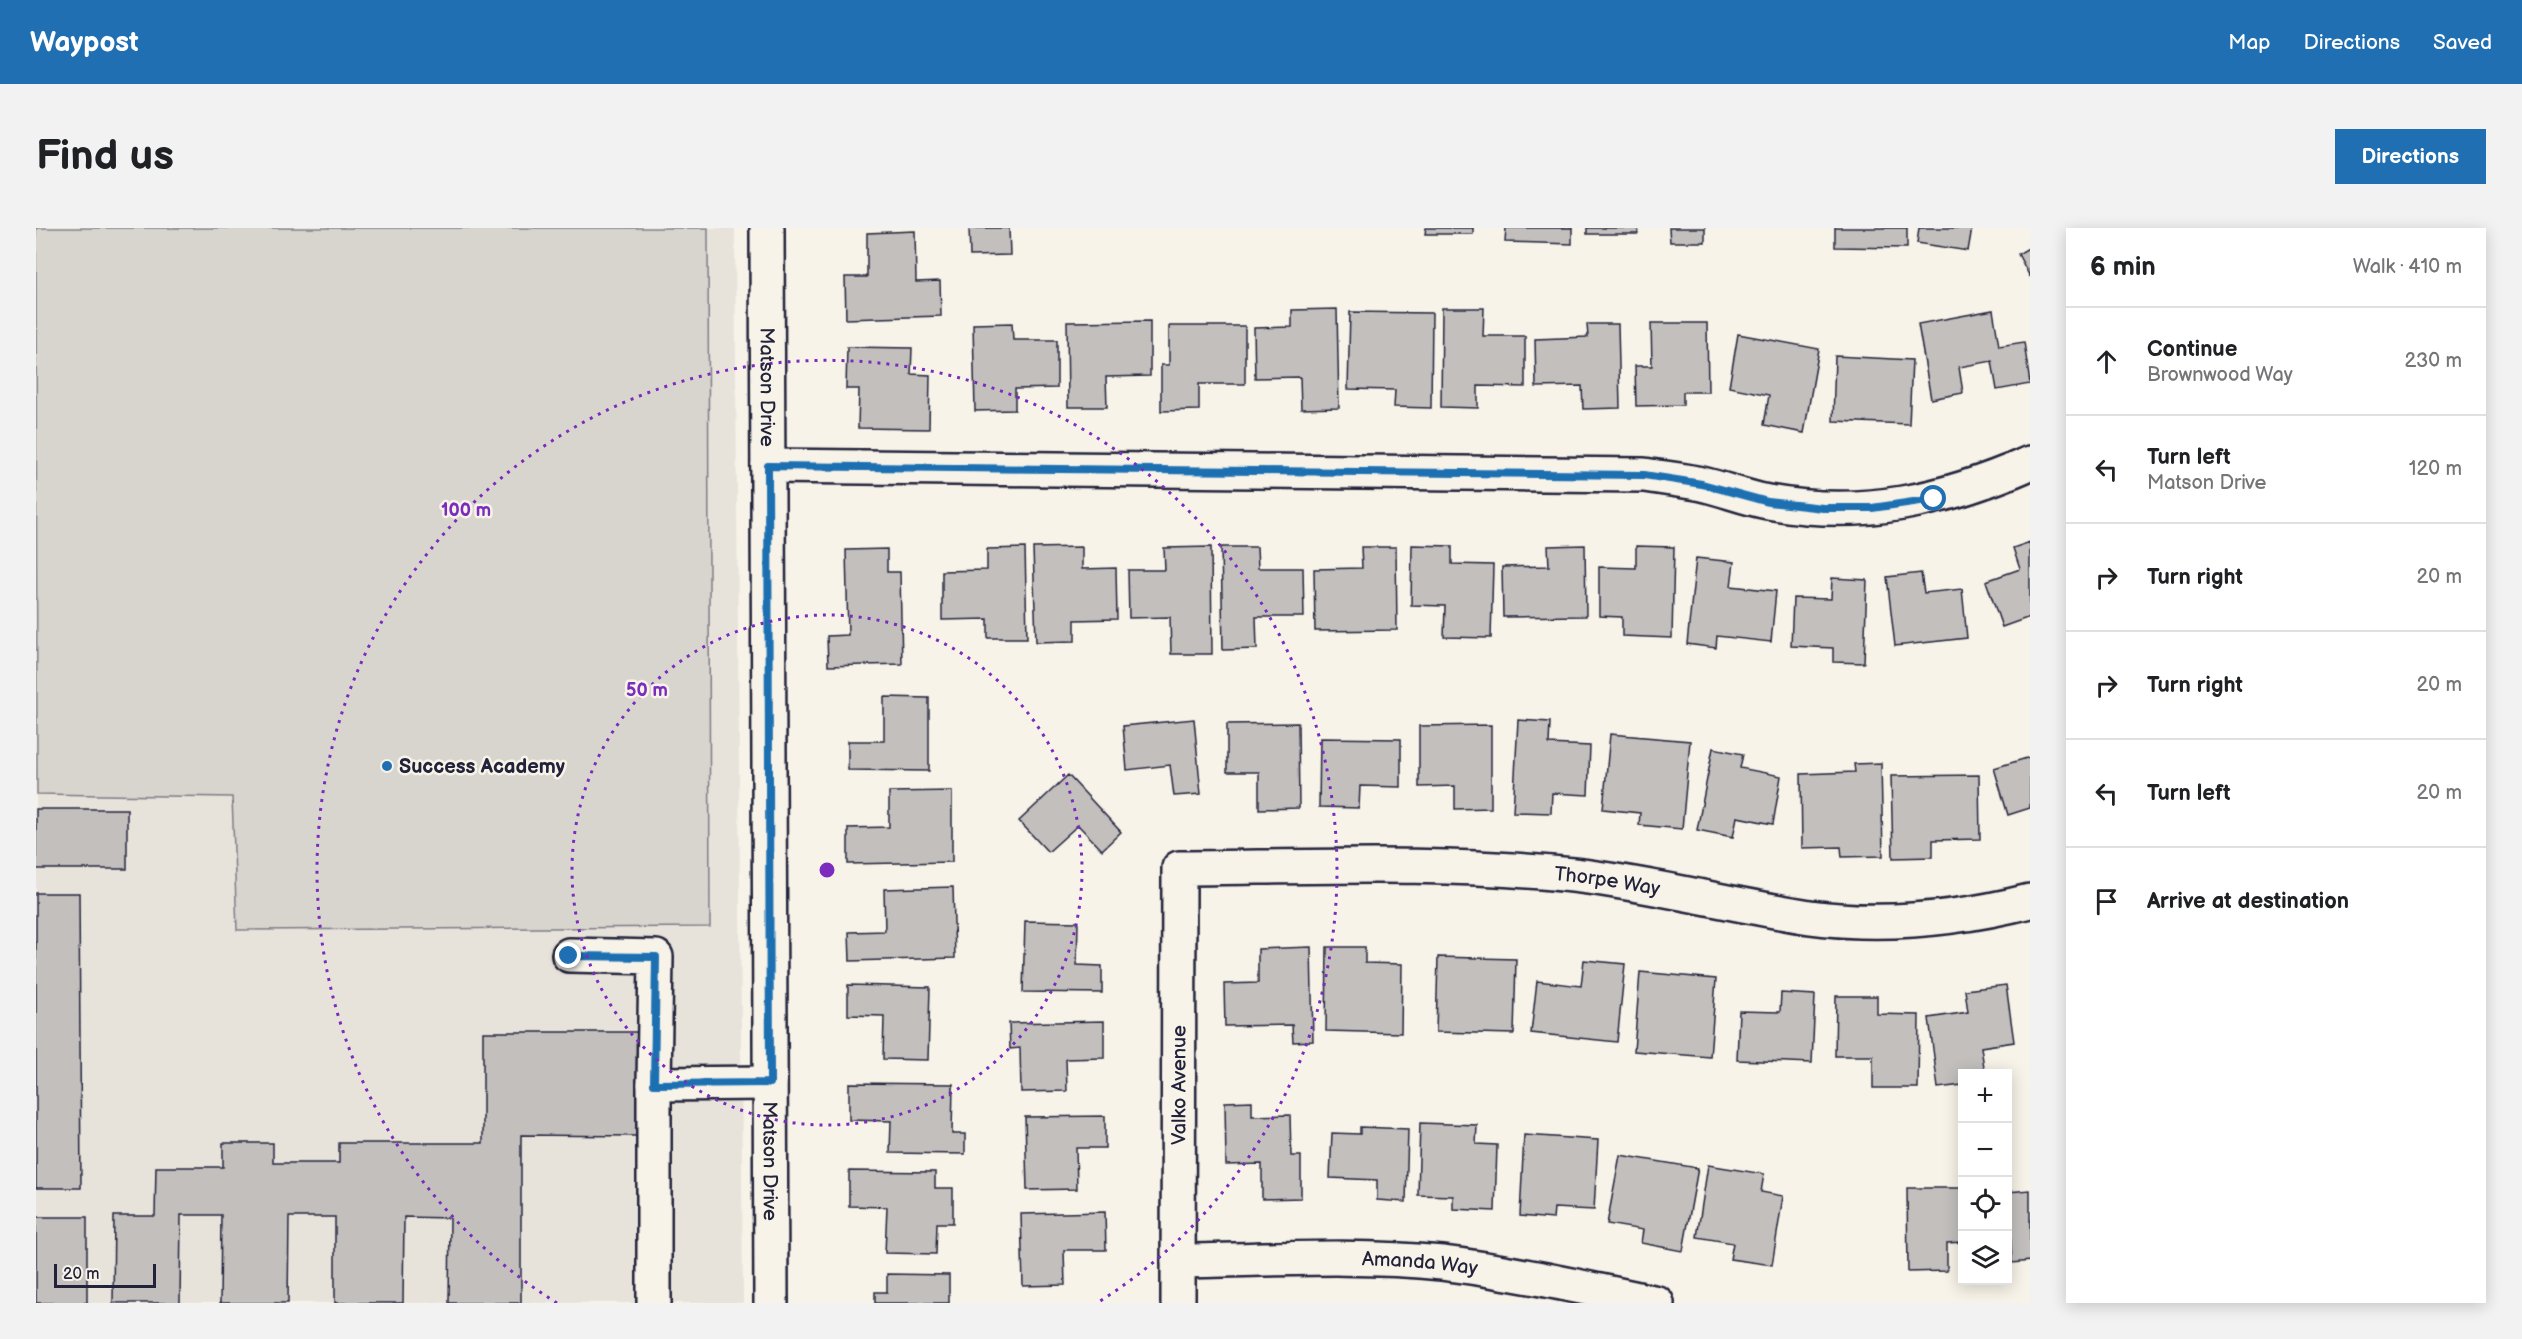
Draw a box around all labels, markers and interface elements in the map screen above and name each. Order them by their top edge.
text: Waypost [30,26,139,59]
text: Map [2228,30,2271,55]
text: Directions [2304,30,2400,55]
text: Saved [2433,30,2492,55]
button: Directions [2335,129,2486,184]
text: Find us [36,131,174,182]
text: 6 min [2090,252,2156,283]
text: Walk · 410 m [2353,255,2462,279]
street label: Matson Drive [754,327,779,447]
text: Continue [2147,336,2237,363]
icon: ahead [2090,345,2123,378]
text: 230 m [2405,349,2462,373]
text: Brownwood Way [2147,363,2293,387]
text: Turn left [2147,444,2231,471]
icon: left [2090,453,2123,486]
text: 120 m [2409,457,2462,481]
text: Matson Drive [2147,471,2266,495]
route start [1920,485,1946,511]
text: 100 m [441,500,491,521]
icon: right [2090,561,2123,594]
text: Turn right [2147,564,2243,591]
text: 20 m [2417,565,2462,589]
icon: right [2090,669,2123,702]
text: Turn right [2147,672,2243,699]
text: 20 m [2417,673,2462,697]
text: 50 m [626,680,668,701]
place label: Success Academy [399,755,566,779]
marker: Success Academy [380,759,394,773]
icon: left [2090,777,2123,810]
text: Turn left [2147,780,2231,807]
text: 20 m [2417,781,2462,805]
centre of rings [817,860,837,880]
street label: Thorpe Way [1553,862,1662,901]
icon: arrive [2090,885,2123,918]
text: Arrive at destination [2147,888,2349,915]
route end [555,942,581,968]
street label: Valko Avenue [1167,1025,1192,1145]
map controls [1958,1069,2012,1285]
button: + [1958,1069,2012,1123]
street label: Matson Drive [757,1101,782,1221]
button: − [1958,1123,2012,1177]
button: locate [1958,1177,2012,1231]
button: layers [1958,1231,2012,1285]
street label: Amanda Way [1362,1247,1479,1281]
scale bar [54,1261,156,1288]
text: 20 m [63,1265,99,1284]

